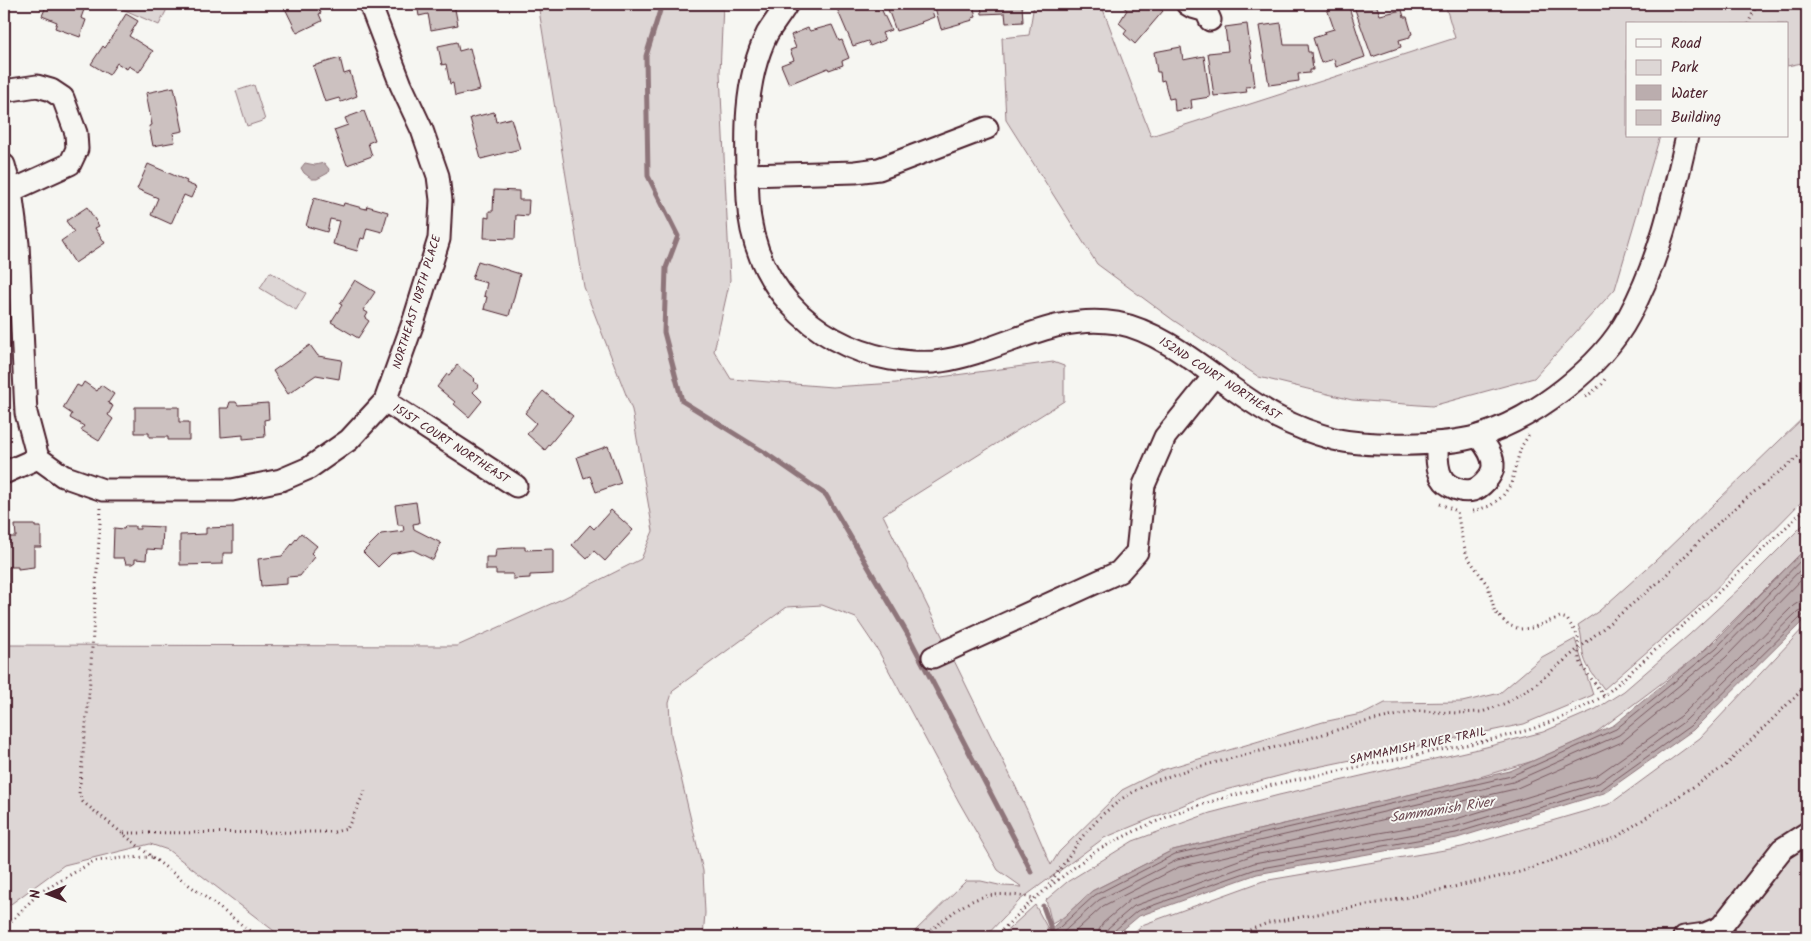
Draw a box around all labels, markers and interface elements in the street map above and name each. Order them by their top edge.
legend [1626,22,1788,138]
text: Road [1671,32,1702,56]
text: Park [1671,56,1699,80]
text: Water [1671,82,1708,106]
text: Building [1671,106,1721,130]
street label: NORTHEAST 108TH PLACE [387,231,447,372]
street label: 152ND COURT NORTHEAST [1155,332,1286,426]
street label: 151ST COURT NORTHEAST [389,399,514,490]
street label: SAMMAMISH RIVER TRAIL [1348,722,1488,770]
water label: Sammamish River [1389,790,1499,829]
north arrow [22,868,72,918]
text: N [25,889,47,899]

